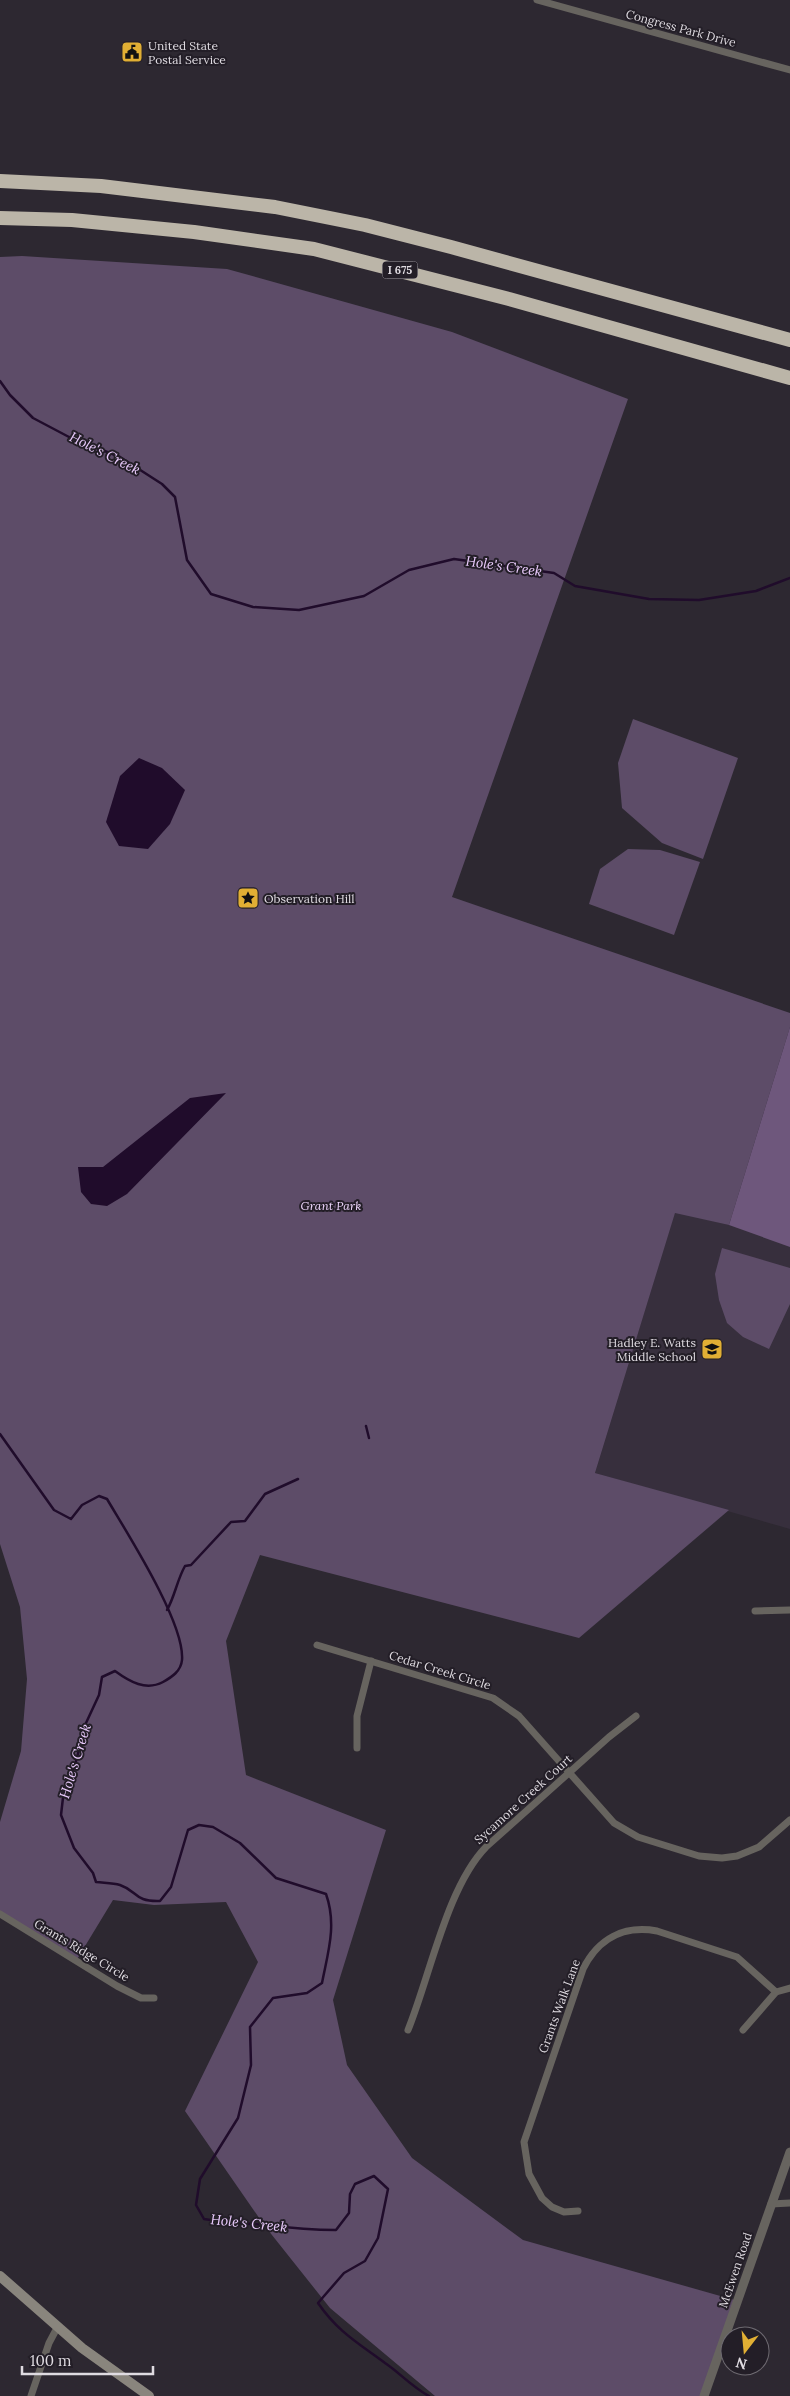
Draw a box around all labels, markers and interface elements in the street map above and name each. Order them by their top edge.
street label: Congress Park Drive [624,6,738,50]
place label: United State Postal Service [148,38,226,67]
public building icon: United State Postal Service [120,40,144,64]
road number: I 675 [382,262,418,278]
water label: Hole's Creek [66,427,144,479]
water label: Hole's Creek [464,552,544,580]
place icon: Observation Hill [236,886,260,910]
place label: Observation Hill [264,891,355,906]
park label: Grant Park [301,1198,361,1213]
place label: Hadley E. Watts Middle School [608,1335,696,1364]
school or university icon: Hadley E. Watts Middle School [700,1337,724,1361]
street label: Cedar Creek Circle [387,1647,493,1693]
water label: Hole's Creek [55,1721,95,1801]
street label: Sycamore Creek Court [471,1751,575,1847]
street label: Grants Ridge Circle [32,1916,133,1985]
street label: Grants Walk Lane [535,1957,583,2055]
water label: Hole's Creek [210,2210,288,2236]
street label: McEwen Road [715,2230,755,2310]
north arrow [720,2326,770,2376]
scale bar [22,2344,154,2376]
text: 100 m [30,2351,71,2370]
text: N [734,2353,749,2374]

